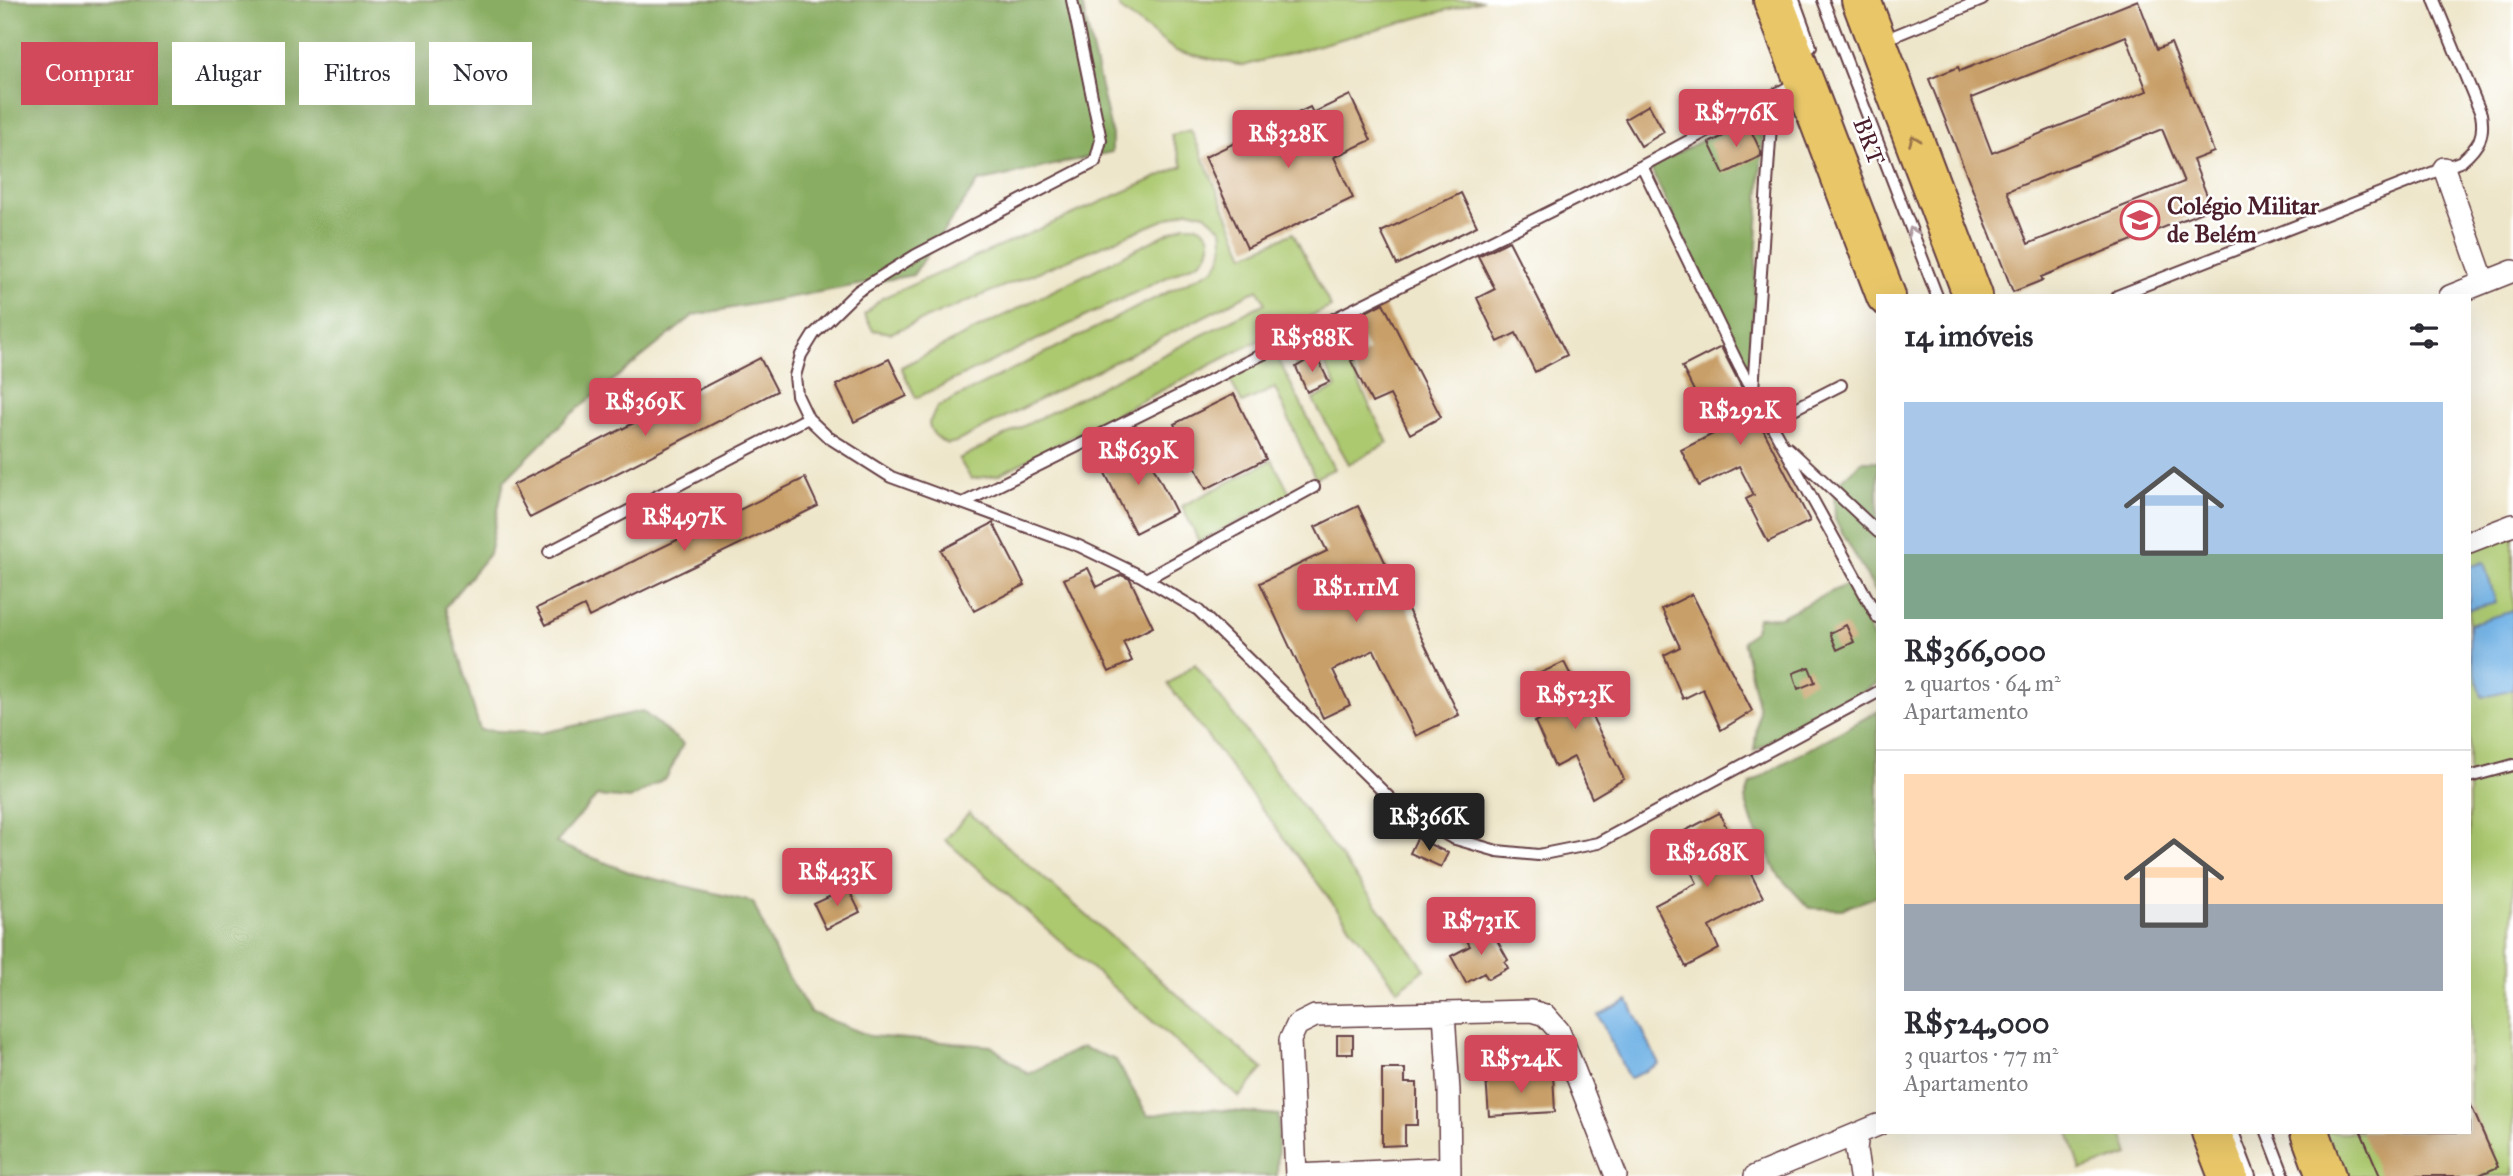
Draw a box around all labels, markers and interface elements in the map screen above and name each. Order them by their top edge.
chip: Comprar [21,42,158,105]
chip: Alugar [172,42,285,105]
chip: Filtros [299,42,415,105]
chip: Novo [429,42,532,105]
pin: R$776K [1679,90,1793,149]
text: R$776K [1695,98,1777,126]
pin: R$328K [1231,110,1345,170]
street label: BRT [1846,113,1892,169]
text: R$328K [1248,119,1328,147]
one-way arrow [1908,135,1922,147]
place label: Colégio Militar de Belém [2167,191,2320,249]
school or university icon: Colégio Militar de Belém [2119,199,2161,241]
one-way arrow [1907,227,1921,239]
pin: R$588K [1255,314,1369,374]
icon: filters [2405,317,2443,355]
text: 14 imóveis [1904,318,2033,354]
text: R$588K [1271,323,1353,351]
pin: R$369K [588,378,702,438]
text: R$369K [605,387,685,415]
pin: R$292K [1683,388,1797,447]
text: R$292K [1699,396,1781,424]
pin: R$639K [1081,428,1195,487]
text: R$639K [1098,436,1178,464]
icon: home [2111,448,2237,574]
pin: R$497K [627,494,741,553]
text: R$497K [642,502,726,530]
pin: R$1.11M [1291,564,1421,624]
text: R$1.11M [1313,573,1399,601]
text: R$366,000 [1904,633,2046,669]
text: 2 quartos · 64 m² [1904,669,2061,697]
pin: R$523K [1518,672,1632,731]
text: R$523K [1536,680,1614,708]
text: Apartamento [1904,697,2028,725]
pin: R$366K [1372,794,1486,853]
text: R$366K [1389,802,1469,830]
icon: home [2111,820,2237,946]
pin: R$268K [1650,830,1764,889]
text: R$268K [1666,838,1748,866]
pin: R$433K [780,848,894,908]
text: R$433K [798,857,876,885]
pin: R$731K [1424,898,1538,957]
text: R$731K [1443,906,1519,934]
text: R$524,000 [1904,1005,2049,1041]
pin: R$524K [1464,1036,1578,1095]
text: 3 quartos · 77 m² [1904,1041,2059,1069]
text: R$524K [1480,1044,1562,1072]
text: Apartamento [1904,1069,2028,1097]

